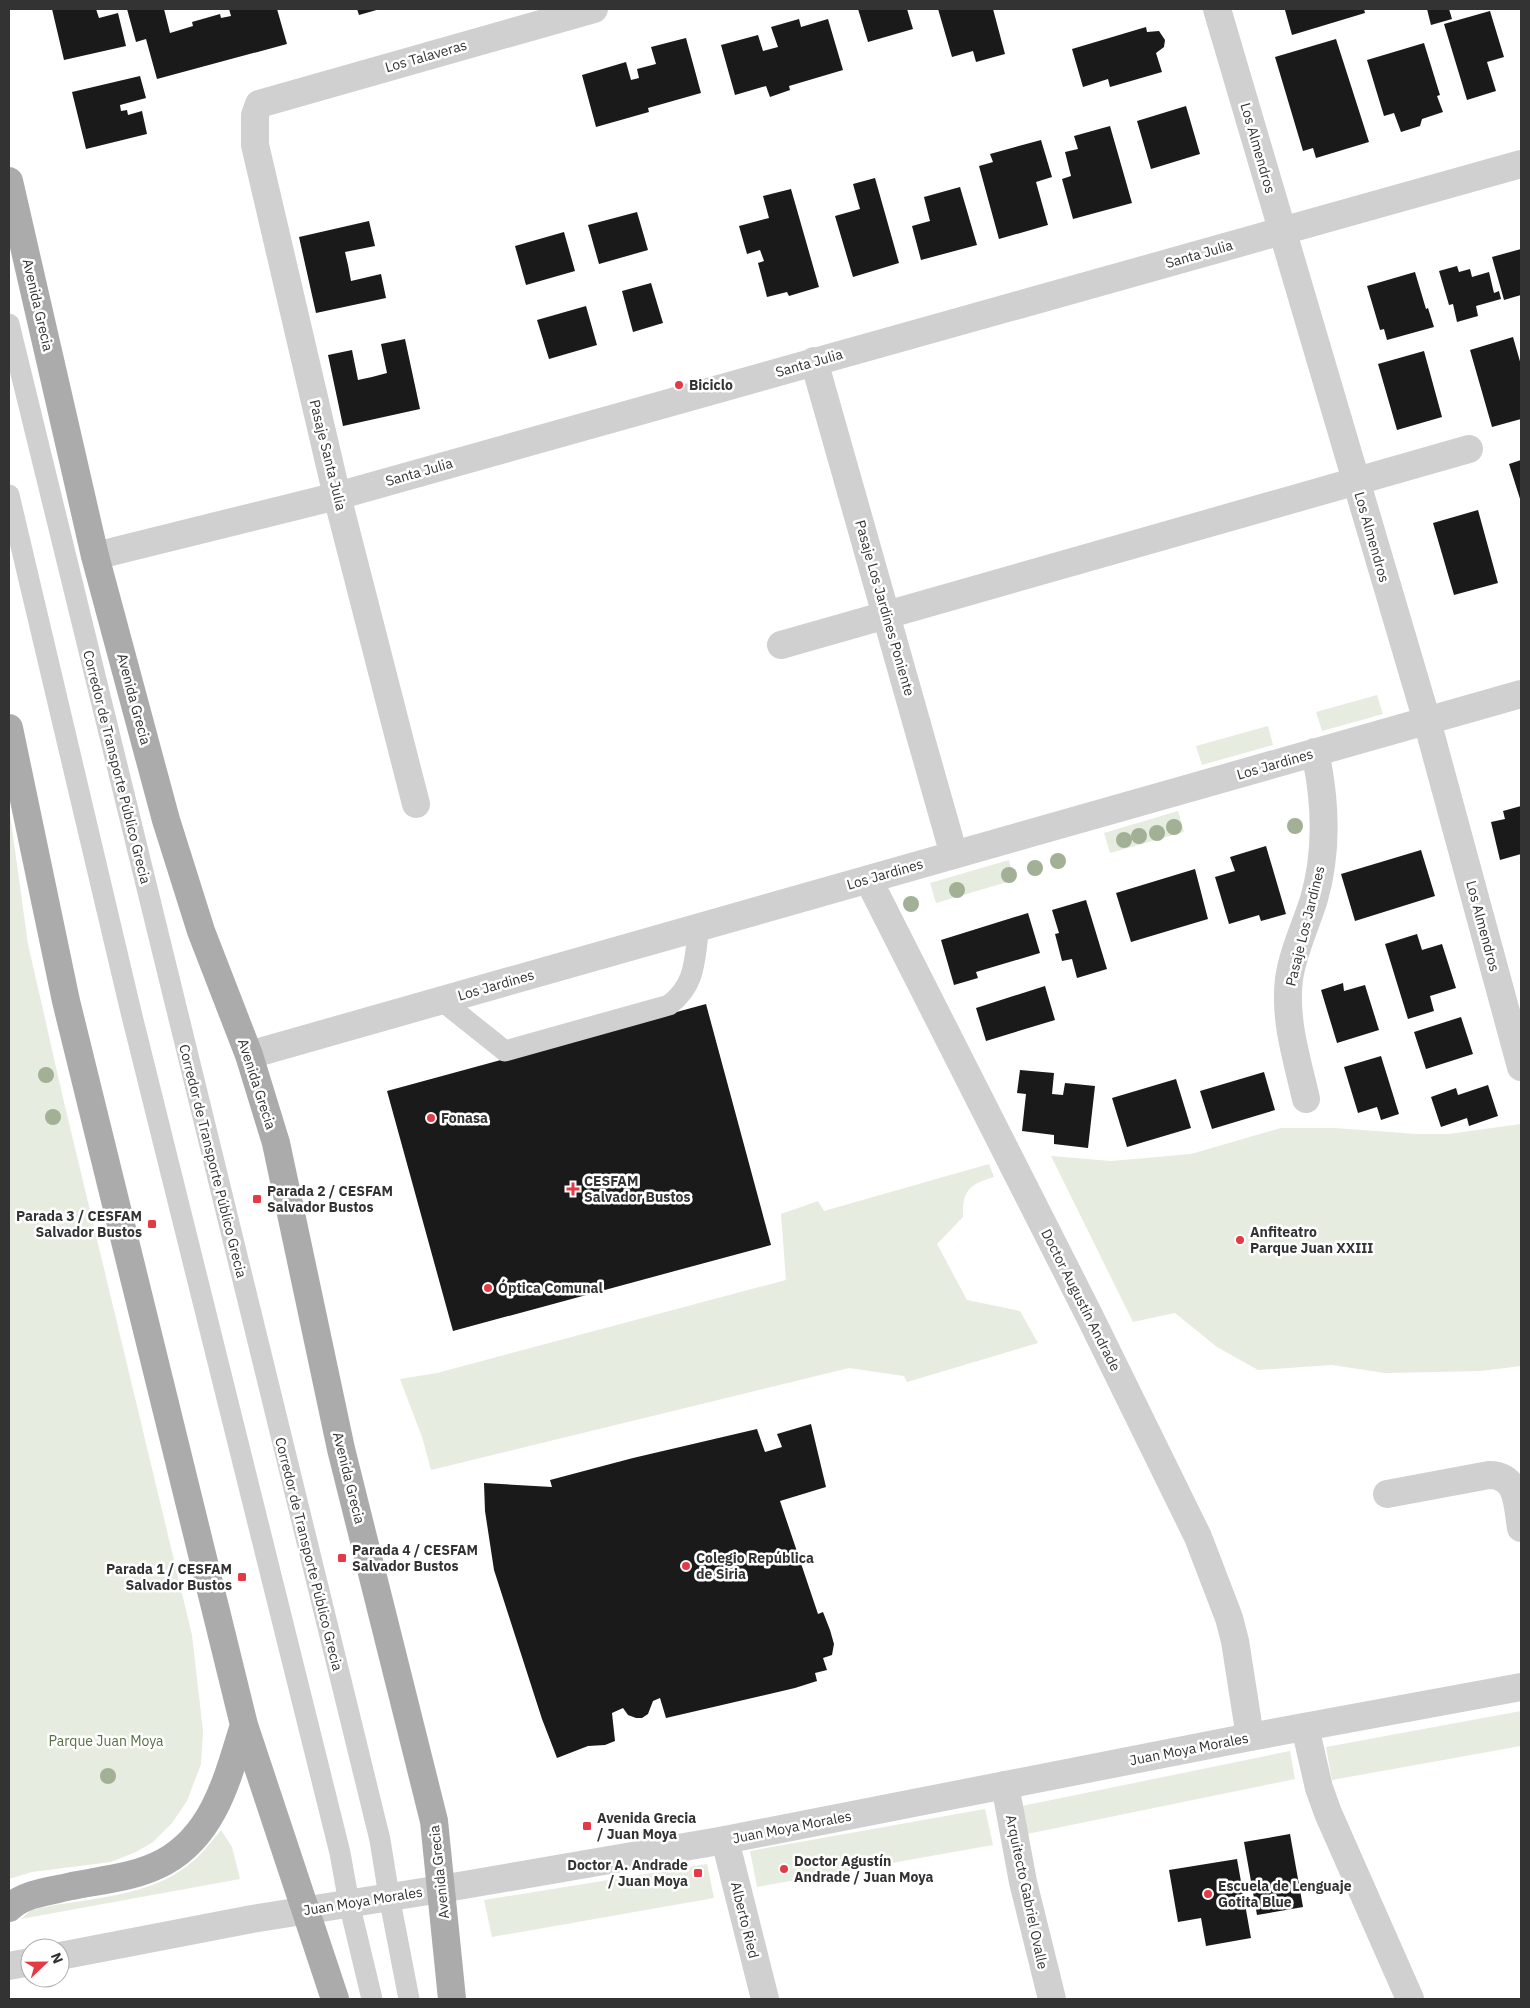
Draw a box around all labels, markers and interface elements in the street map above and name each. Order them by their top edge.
street label: Los Talaveras [383,36,469,76]
street label: Los Almendros [1236,101,1280,196]
street label: Santa Julia [1163,236,1235,272]
street label: Avenida Grecia [19,257,57,353]
street label: Santa Julia [773,345,845,381]
place label: Biciclo [689,376,733,394]
marker: Biciclo [673,379,685,391]
street label: Pasaje Santa Julia [306,398,351,513]
street label: Santa Julia [383,454,455,490]
street label: Los Almendros [1350,490,1394,585]
street label: Pasaje Los Jardines Poniente [851,518,919,698]
street label: Corredor de Transporte Público Grecia [79,648,155,886]
street label: Avenida Grecia [113,651,155,747]
street label: Los Jardines [1235,744,1315,783]
street label: Los Jardines [845,854,925,893]
street label: Pasaje Los Jardines [1281,864,1329,988]
street label: Los Almendros [1462,879,1504,974]
street label: Los Jardines [456,965,536,1004]
street label: Avenida Grecia [234,1037,280,1132]
street label: Corredor de Transporte Público Grecia [175,1042,251,1280]
place label: Fonasa [441,1109,488,1127]
marker: Fonasa [425,1112,437,1124]
place label: CESFAM Salvador Bustos [584,1172,690,1206]
place label: Parada 2 / CESFAM Salvador Bustos [267,1182,393,1216]
marker: CESFAM Salvador Bustos [566,1182,580,1196]
marker: Parada 2 / CESFAM Salvador Bustos [251,1193,263,1205]
place label: Parada 3 / CESFAM Salvador Bustos [16,1207,142,1241]
marker: Parada 3 / CESFAM Salvador Bustos [146,1218,158,1230]
place label: Anfiteatro Parque Juan XXIII [1250,1223,1373,1257]
street label: Doctor Augustín Andrade [1037,1226,1125,1374]
marker: Anfiteatro Parque Juan XXIII [1234,1234,1246,1246]
place label: Óptica Comunal [498,1279,603,1297]
marker: Óptica Comunal [482,1282,494,1294]
street label: Avenida Grecia [329,1430,369,1526]
street label: Corredor de Transporte Público Grecia [271,1435,347,1673]
place label: Parada 4 / CESFAM Salvador Bustos [352,1541,478,1575]
place label: Colegio República de Siria [696,1549,814,1583]
marker: Parada 4 / CESFAM Salvador Bustos [336,1552,348,1564]
place label: Parada 1 / CESFAM Salvador Bustos [106,1560,232,1594]
marker: Colegio República de Siria [680,1560,692,1572]
marker: Parada 1 / CESFAM Salvador Bustos [236,1571,248,1583]
street label: Juan Moya Morales [1128,1729,1250,1769]
park label: Parque Juan Moya [48,1732,164,1750]
street label: Juan Moya Morales [731,1807,853,1847]
place label: Avenida Grecia / Juan Moya [597,1809,696,1843]
street label: Arquitecto Gabriel Ovalle [1002,1813,1052,1971]
marker: Avenida Grecia / Juan Moya [581,1820,593,1832]
street label: Avenida Grecia [425,1824,453,1920]
place label: Doctor Agustín Andrade / Juan Moya [794,1852,934,1886]
place label: Doctor A. Andrade / Juan Moya [567,1856,688,1890]
marker: Doctor Agustín Andrade / Juan Moya [778,1863,790,1875]
marker: Doctor A. Andrade / Juan Moya [692,1867,704,1879]
place label: Escuela de Lenguaje Gotita Blue [1218,1877,1352,1911]
street label: Alberto Ried [727,1880,763,1960]
street label: Juan Moya Morales [302,1883,424,1919]
marker: Escuela de Lenguaje Gotita Blue [1202,1888,1214,1900]
north arrow [20,1938,70,1988]
text: N [47,1950,67,1966]

